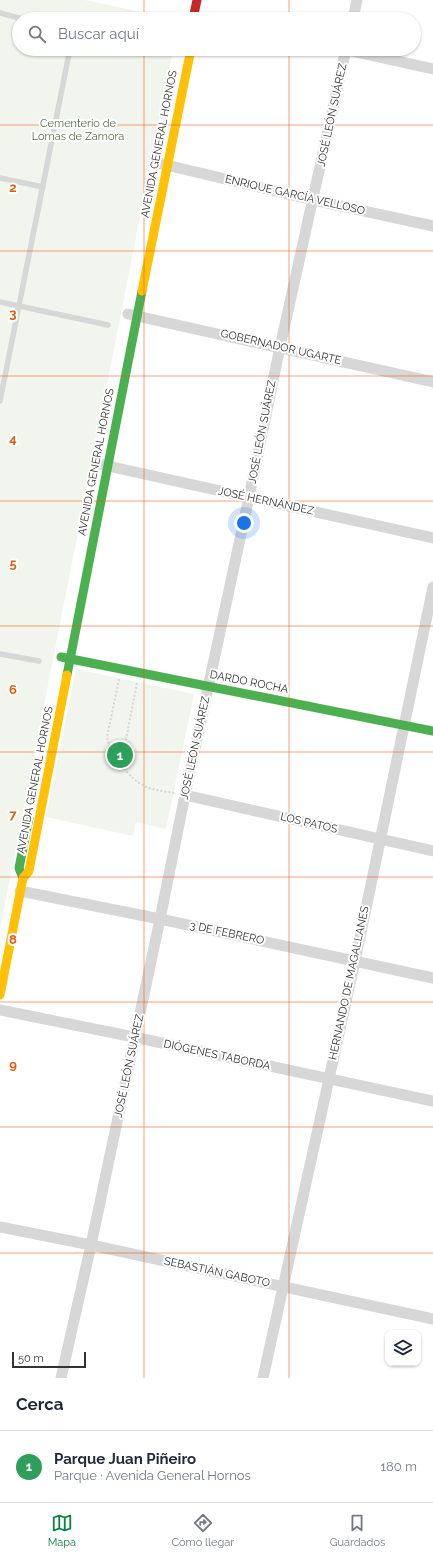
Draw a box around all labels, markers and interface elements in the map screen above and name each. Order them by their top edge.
search box [12,12,421,56]
icon: search [26,23,48,45]
text: Buscar aquí [58,25,139,43]
street label: JOSÉ LEÓN SUÁREZ [314,62,349,168]
street label: AVENIDA GENERAL HORNOS [138,69,180,219]
park label: Cementerio de Lomas de Zamora [32,117,124,143]
street label: ENRIQUE GARCÍA VELLOSO [224,172,367,217]
text: 2 [9,180,17,195]
text: 3 [9,306,17,321]
street label: GOBERNADOR UGARTE [219,327,343,367]
street label: JOSÉ LEÓN SUÁREZ [245,379,278,485]
street label: AVENIDA GENERAL HORNOS [75,387,117,537]
text: 4 [9,431,17,446]
street label: JOSÉ HERNÁNDEZ [217,484,315,518]
your location [234,513,254,533]
text: 5 [9,556,17,571]
street label: DARDO ROCHA [209,668,290,696]
text: 6 [9,682,17,697]
street label: JOSÉ LEÓN SUÁREZ [177,695,212,801]
street label: AVENIDA GENERAL HORNOS [14,705,56,855]
pin: 1 [107,740,133,770]
text: 7 [9,807,17,822]
street label: LOS PATOS [279,810,339,836]
street label: HERNANDO DE MAGALLANES [326,905,372,1061]
street label: 3 DE FEBRERO [189,919,265,947]
text: 8 [9,932,17,947]
street label: JOSÉ LEÓN SUÁREZ [111,1013,146,1119]
street label: DIÓGENES TABORDA [162,1036,272,1073]
text: 9 [9,1057,17,1072]
street label: SEBASTIÁN GABOTO [163,1253,271,1290]
map controls [385,1330,421,1366]
button: layers [385,1330,421,1366]
scale bar [12,1350,86,1369]
text: 50 m [18,1352,44,1365]
text: Cerca [16,1394,64,1414]
text: Parque Juan Piñeiro [54,1450,196,1468]
text: 1 [26,1459,32,1474]
text: 180 m [381,1459,417,1474]
text: Parque · Avenida General Hornos [54,1468,251,1483]
tab: Mapa [48,1512,76,1549]
tab: Cómo llegar [172,1512,234,1549]
tab: Guardados [330,1512,385,1549]

